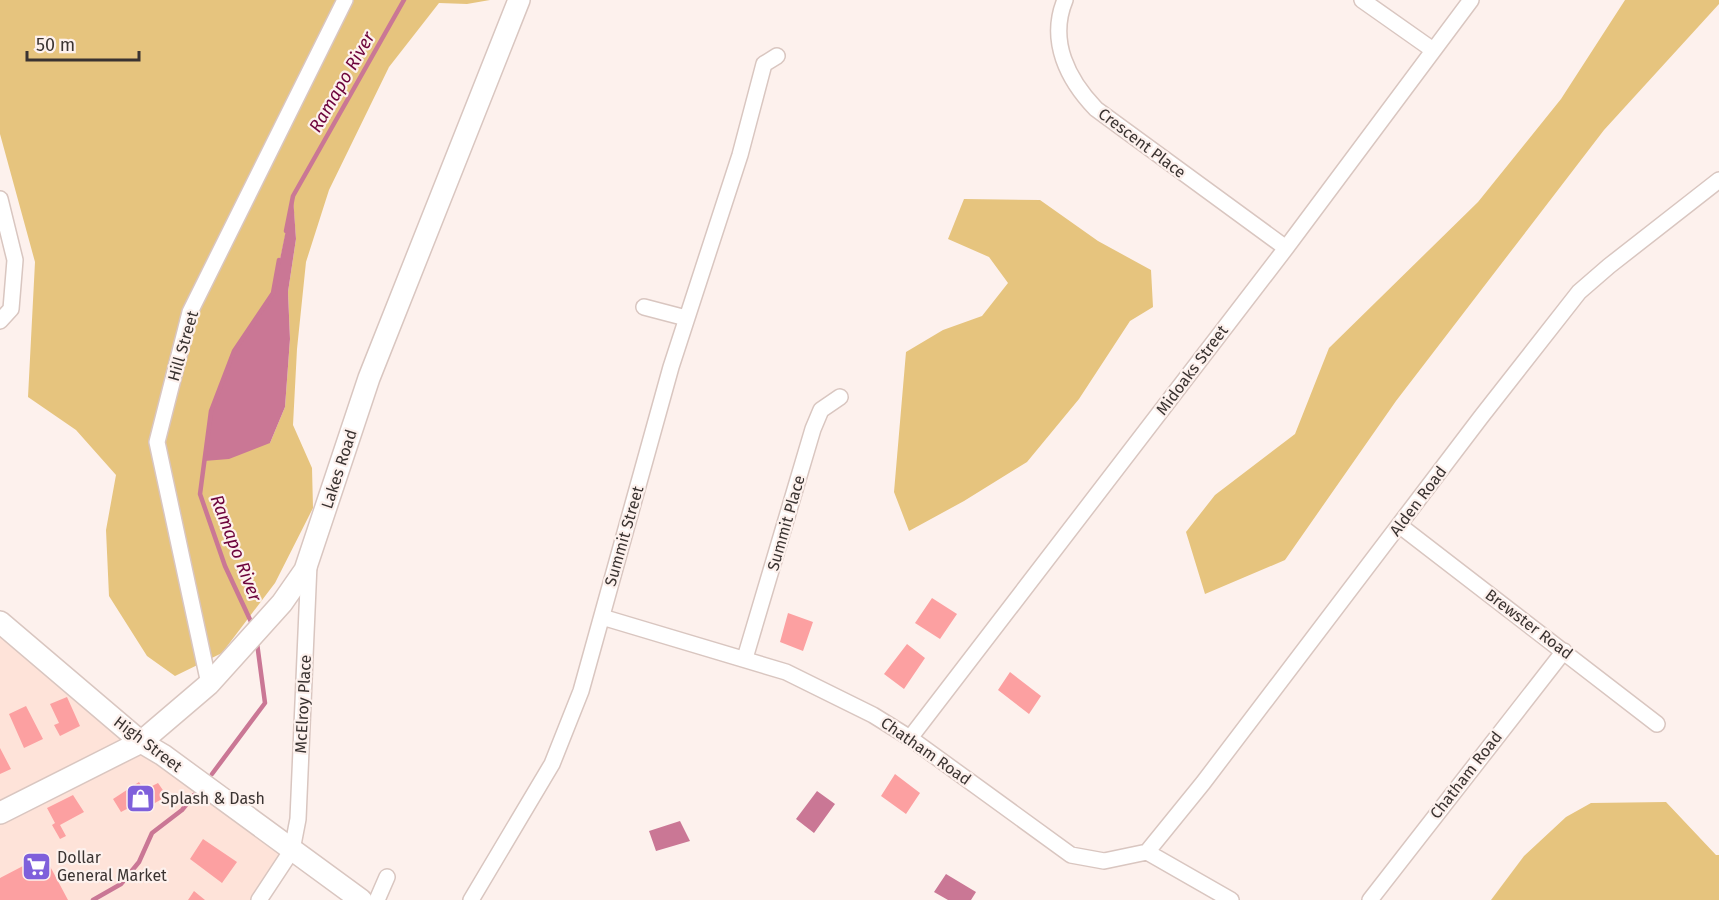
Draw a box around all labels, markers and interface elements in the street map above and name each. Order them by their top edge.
scale bar [27,24,140,62]
water label: Ramapo River [304,27,380,136]
text: 50 m [36,34,75,56]
street label: Crescent Place [1095,104,1189,182]
street label: Hill Street [164,308,202,383]
street label: Midoaks Street [1152,321,1232,419]
street label: Lakes Road [317,427,361,511]
street label: Alden Road [1386,462,1450,540]
street label: Summit Place [763,473,809,573]
street label: Summit Street [601,483,647,588]
water label: Ramapo River [206,492,267,605]
street label: Brewster Road [1481,585,1577,663]
street label: McElroy Place [291,654,315,754]
street label: High Street [110,712,186,776]
street label: Chatham Road [877,713,975,789]
street label: Chatham Road [1426,728,1506,822]
shop icon: Splash & Dash [124,782,156,814]
place label: Splash & Dash [161,789,265,808]
place label: Dollar General Market [57,848,167,885]
supermarket icon: Dollar General Market [20,850,52,882]

